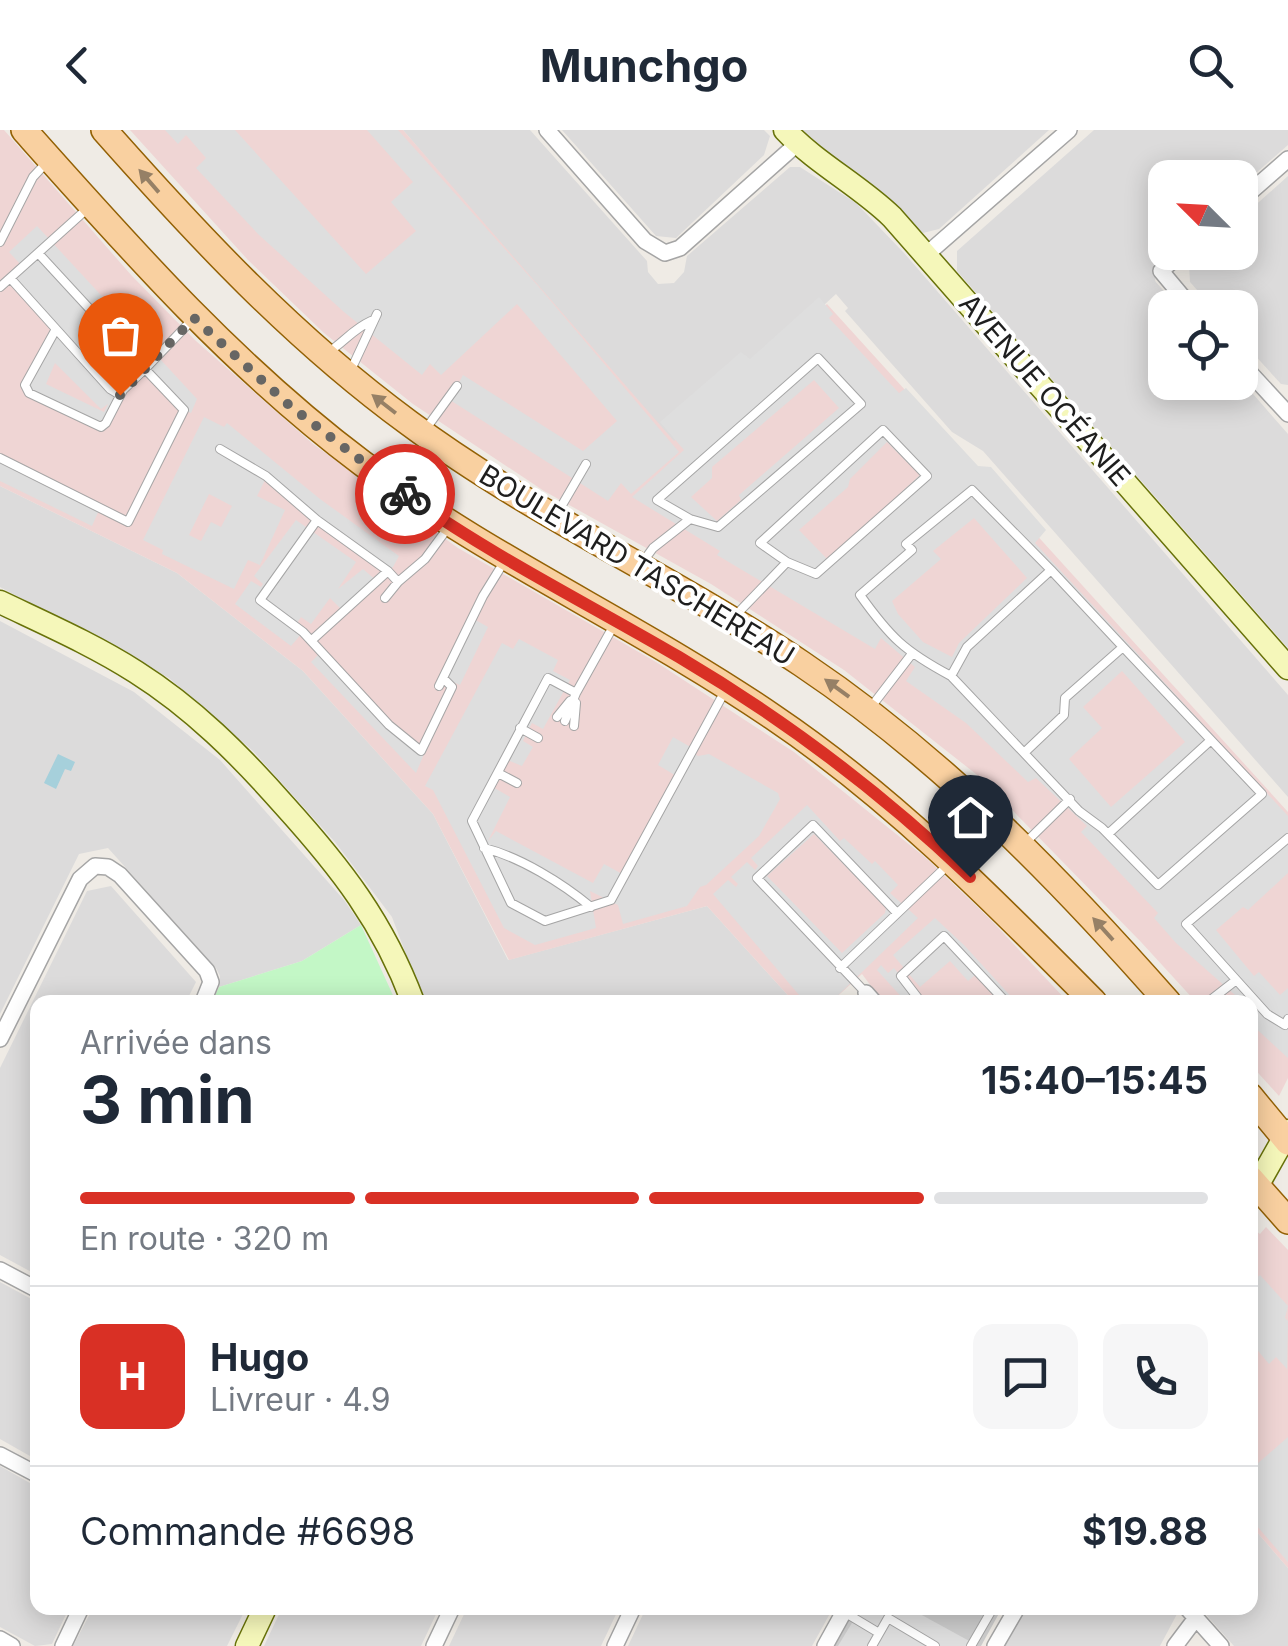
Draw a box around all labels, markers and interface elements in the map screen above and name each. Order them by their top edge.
icon: back [50,38,105,93]
text: Munchgo [540,38,748,93]
icon: search [1183,38,1238,93]
north arrow [1148,160,1258,270]
map controls [1148,160,1258,400]
one-way arrow [138,168,160,193]
street label: AVENUE OCÉANIE [952,286,1139,493]
button: locate [1148,290,1258,400]
pin [78,293,163,396]
icon: bag [93,308,148,363]
one-way arrow [371,395,397,415]
courier [355,444,455,544]
street label: BOULEVARD TASCHEREAU [473,457,801,673]
icon: bike [378,467,433,522]
one-way arrow [824,679,850,699]
pin [928,775,1013,878]
icon: home [943,790,998,845]
one-way arrow [1092,917,1115,941]
text: Arrivée dans [80,1023,272,1062]
text: 15:40–15:45 [981,1057,1208,1103]
text: 3 min [80,1060,255,1139]
text: En route · 320 m [80,1219,329,1258]
button: chat [973,1324,1078,1429]
button: phone [1103,1324,1208,1429]
text: Hugo [210,1334,309,1380]
text: H [118,1353,147,1399]
text: Livreur · 4.9 [210,1380,391,1419]
text: Commande #6698 [80,1508,415,1554]
text: $19.88 [1082,1508,1208,1554]

